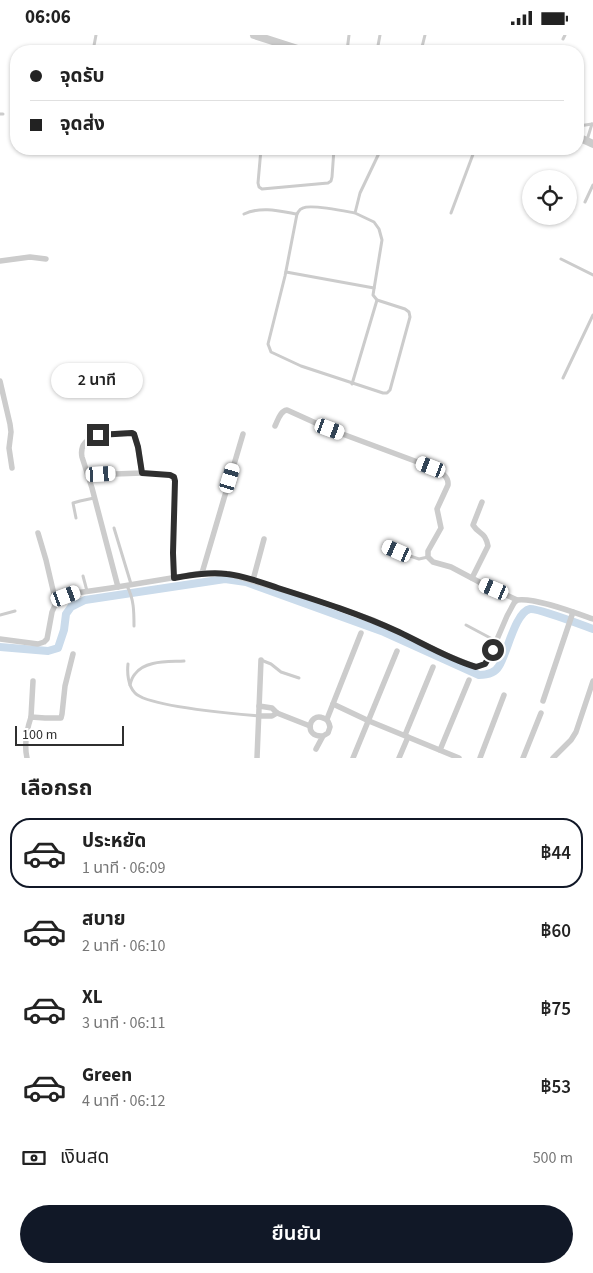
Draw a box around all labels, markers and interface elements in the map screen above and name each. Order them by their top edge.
text: 06:06 [25,4,71,31]
text: จุดรับ [60,63,105,90]
text: จุดส่ง [60,111,105,138]
map controls [522,170,577,225]
button: locate [522,170,577,225]
callout: 2 นาที [52,363,144,397]
text: 2 นาที [78,369,116,391]
car [313,417,346,441]
route end [87,424,109,446]
car [414,455,447,479]
car [218,461,241,495]
car [85,466,116,482]
car [380,538,413,564]
car [477,576,510,602]
car [49,584,82,608]
route start [482,639,504,661]
scale bar [15,723,124,746]
text: 100 m [22,725,57,745]
text: เลือกรถ [20,772,93,804]
text: ประหยัด [82,828,146,855]
icon: car [22,831,67,876]
text: ฿44 [540,840,571,867]
text: 1 นาที · 06:09 [82,857,165,879]
text: สบาย [82,906,126,933]
icon: car [22,909,67,954]
text: ฿60 [540,918,571,945]
text: 2 นาที · 06:10 [82,935,165,957]
text: XL [82,984,103,1011]
icon: car [22,987,67,1032]
text: ฿75 [540,996,571,1023]
text: 3 นาที · 06:11 [82,1012,165,1034]
text: Green [82,1062,132,1089]
icon: car [22,1065,67,1110]
text: ฿53 [540,1074,571,1101]
text: 4 นาที · 06:12 [82,1090,165,1112]
icon: cash [20,1144,48,1172]
text: เงินสด [60,1144,109,1171]
text: 500 m [533,1147,573,1169]
button: ยืนยัน [20,1205,573,1263]

